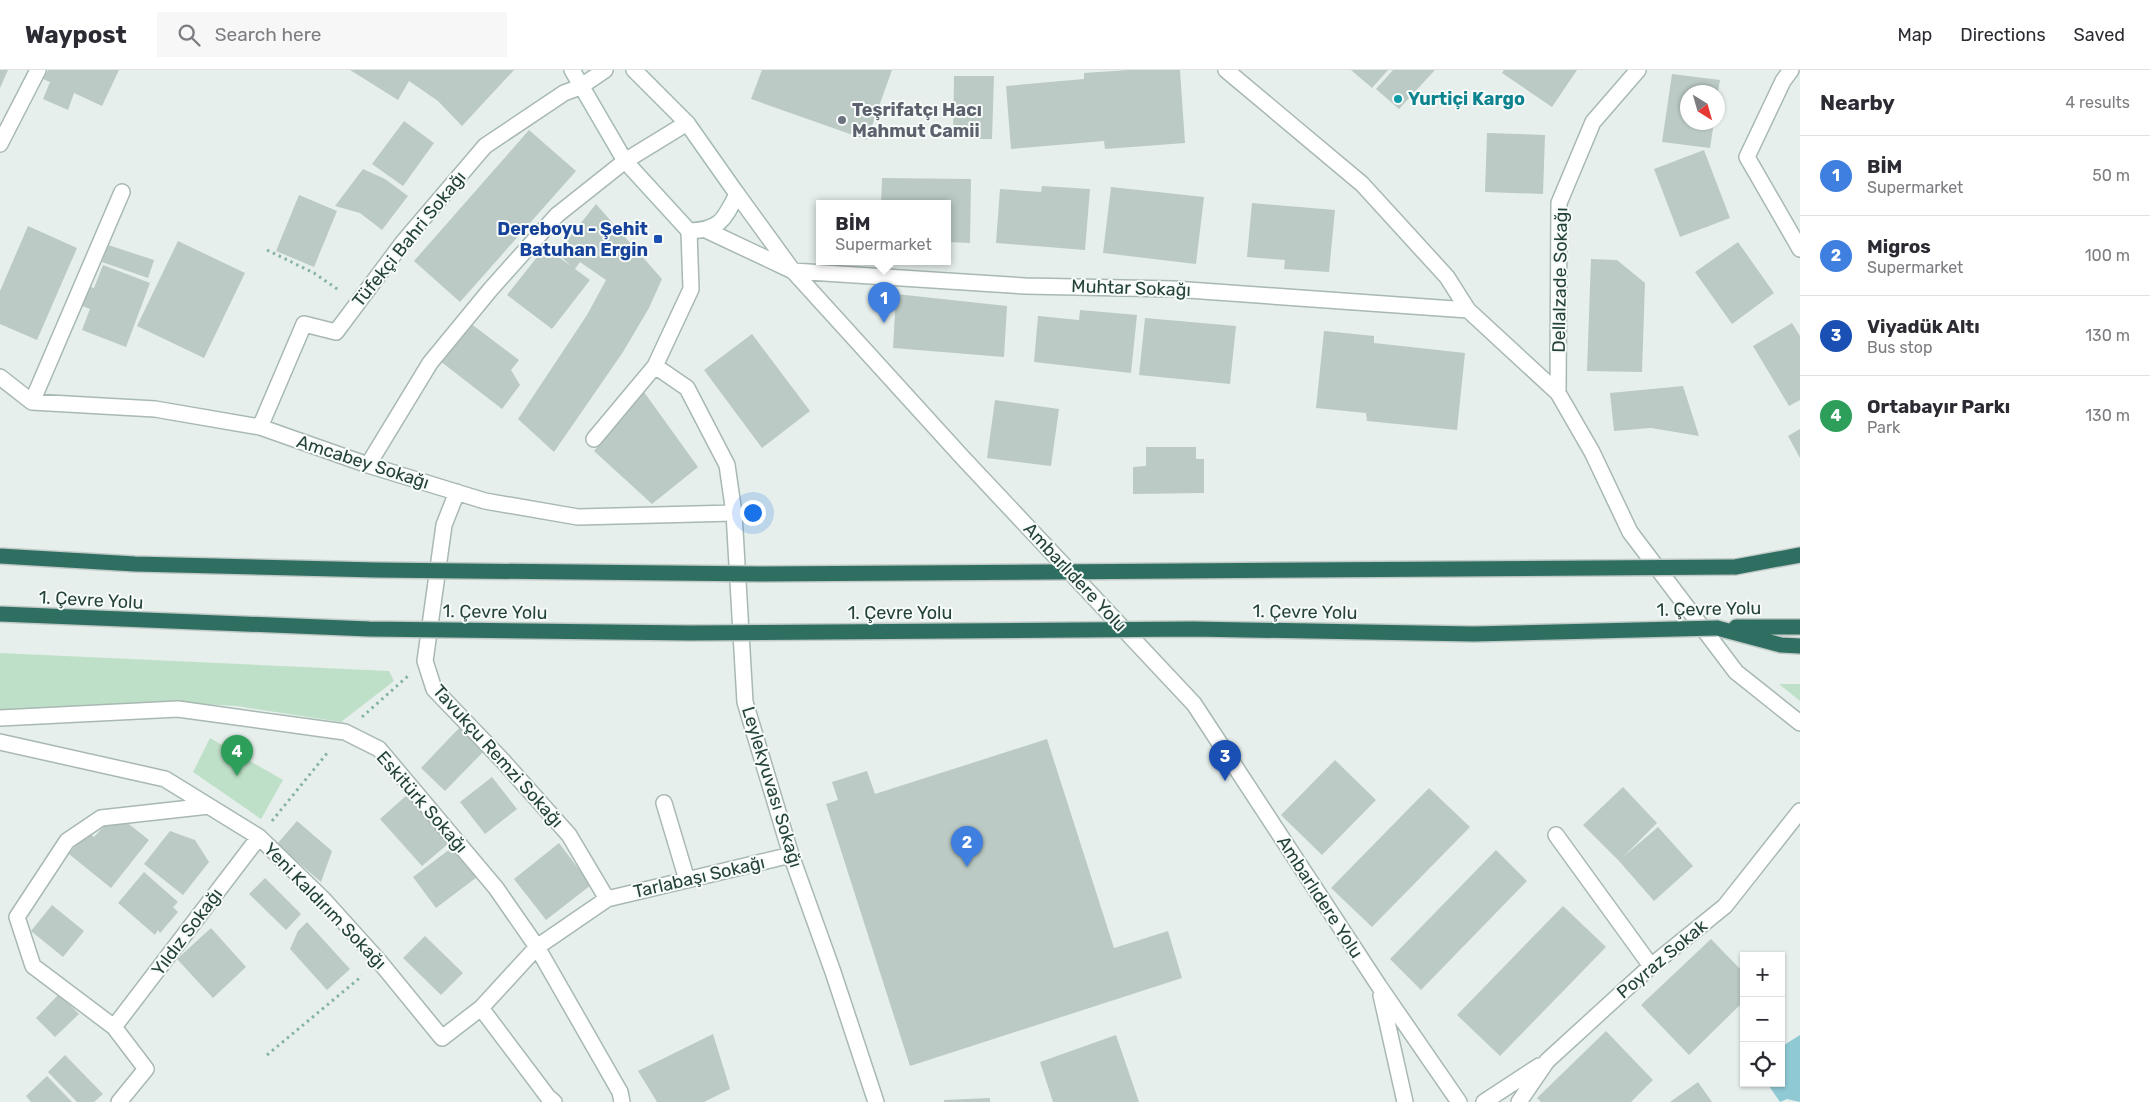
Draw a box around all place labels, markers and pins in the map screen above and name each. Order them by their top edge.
place label: Yurtiçi Kargo [1408,88,1525,110]
marker: Yurtiçi Kargo [1392,93,1404,105]
place label: Teşrifatçı Hacı Mahmut Camii [852,99,982,142]
marker: Teşrifatçı Hacı Mahmut Camii [836,114,848,126]
place label: Dereboyu - Şehit Batuhan Ergin [497,218,648,261]
marker: Dereboyu - Şehit Batuhan Ergin [652,233,664,245]
pin: 1 [868,282,900,323]
pin: 4 [221,735,253,776]
pin: 3 [1209,740,1241,781]
pin: 2 [951,826,983,867]

